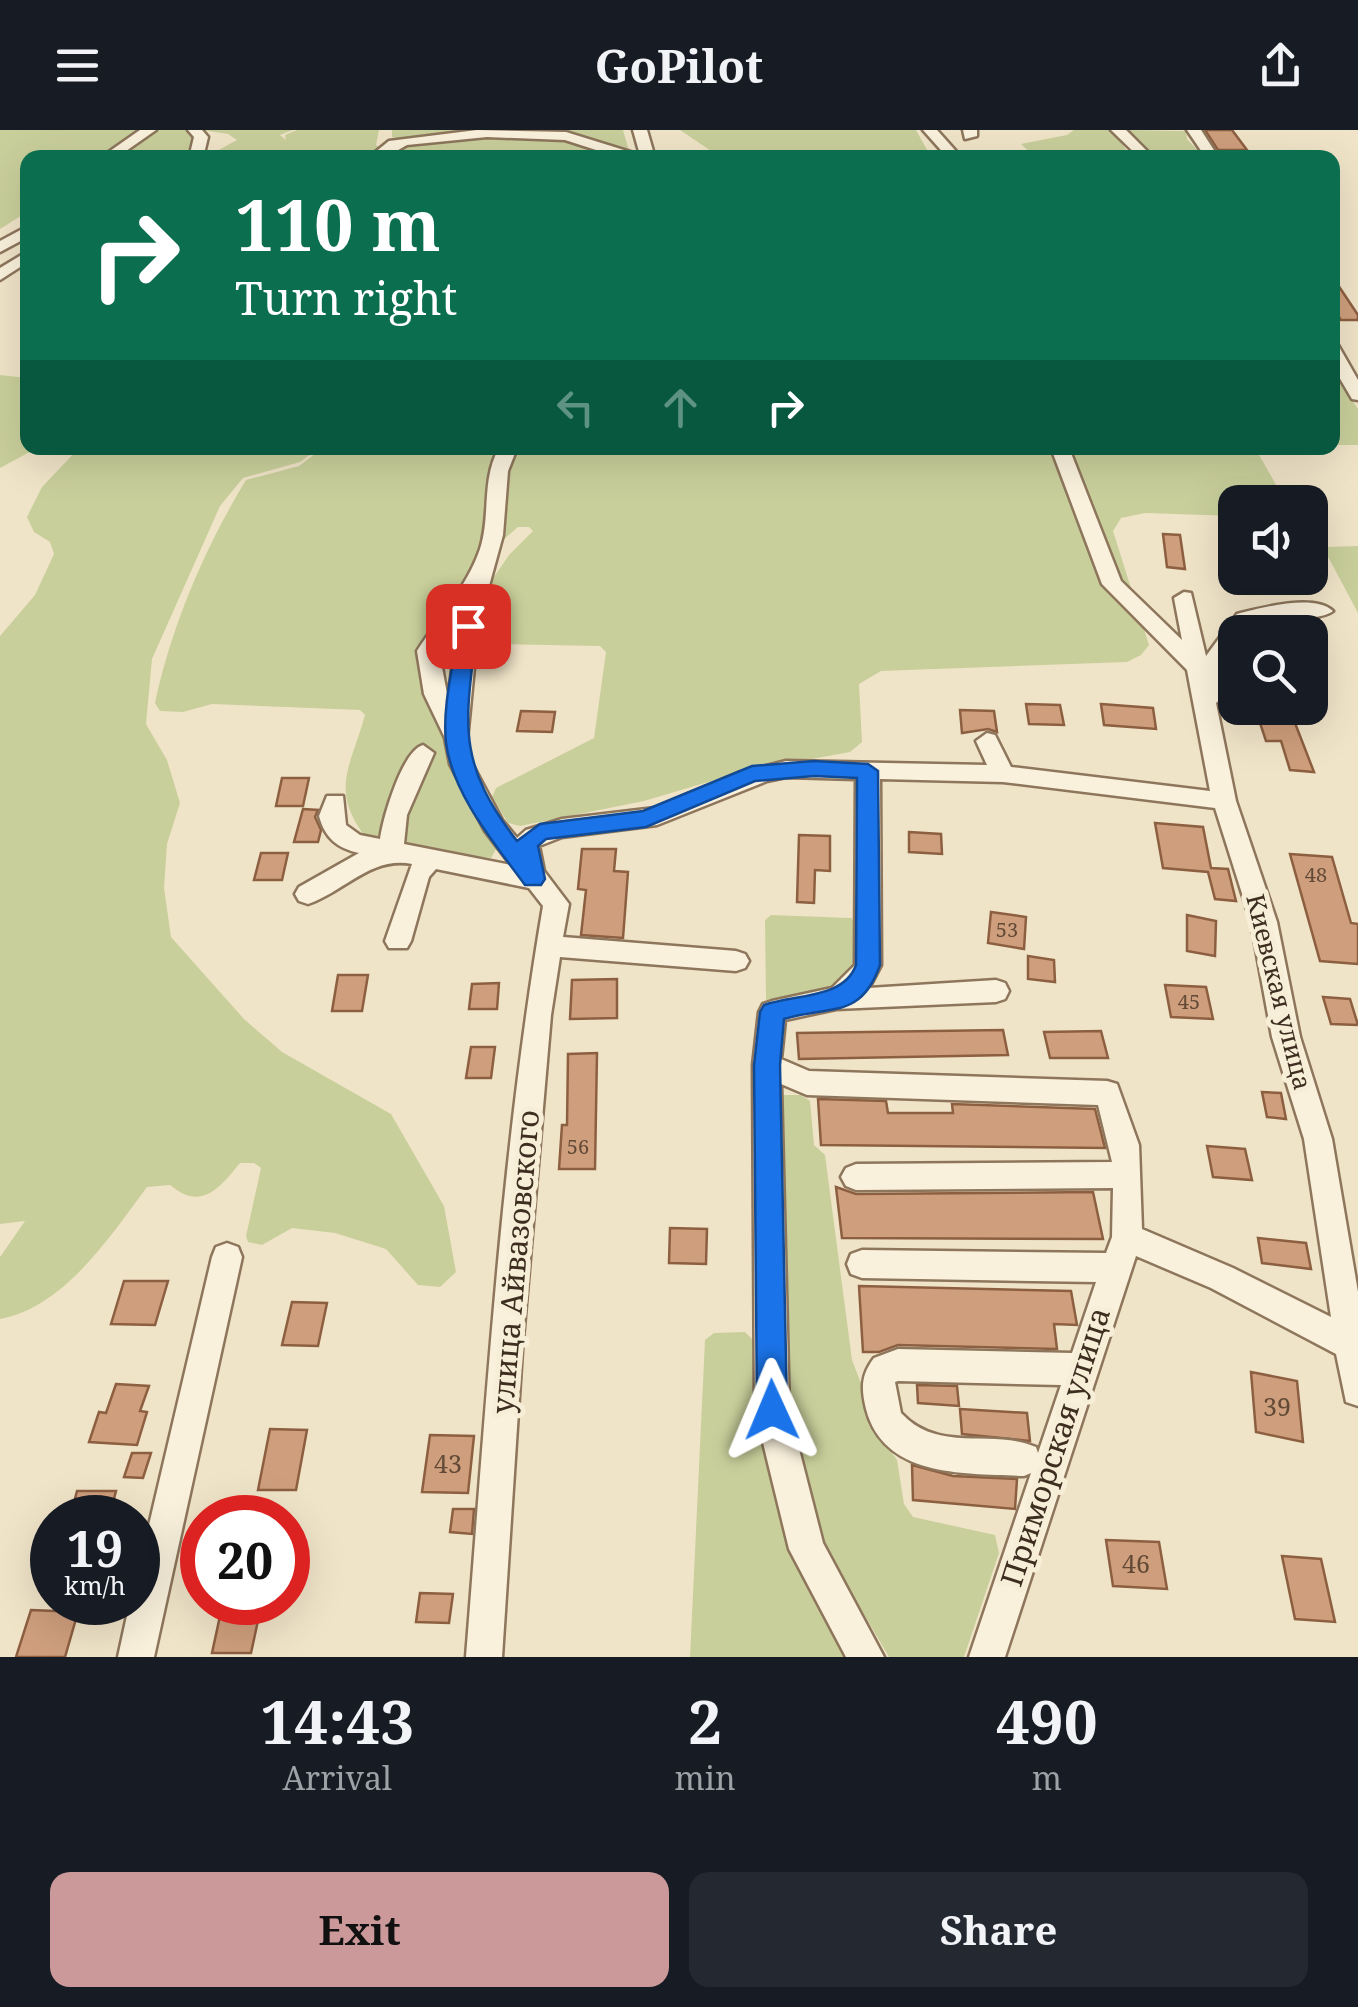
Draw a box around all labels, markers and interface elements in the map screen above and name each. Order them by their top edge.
text: GoPilot [595,35,763,96]
icon: menu [50,38,105,93]
icon: share [1253,38,1308,93]
text: 110 m [235,176,441,272]
icon: right [70,190,200,320]
text: Turn right [235,267,457,328]
icon: left [548,380,603,435]
icon: ahead [653,380,708,435]
icon: right [758,380,813,435]
map controls [1218,485,1328,725]
button: sound [1218,485,1328,595]
pin [426,584,511,669]
icon: arrive [441,599,496,654]
button: search [1218,615,1328,725]
house number: 48 [1305,861,1327,888]
street label: Киевская улица [1239,890,1321,1093]
house number: 53 [996,916,1018,943]
house number: 45 [1178,988,1200,1015]
street label: улица Айвазовского [481,1108,548,1416]
house number: 56 [567,1133,589,1160]
street label: Приморская улица [990,1302,1119,1591]
position arrow [720,1358,824,1462]
house number: 39 [1263,1389,1291,1423]
house number: 43 [434,1446,462,1480]
speed limit sign: 20 [180,1495,310,1625]
text: 19 [67,1514,123,1582]
house number: 46 [1122,1546,1150,1580]
text: km/h [64,1568,126,1602]
text: 14:43 [260,1680,414,1762]
text: 2 [688,1680,722,1762]
text: 490 [996,1680,1098,1762]
text: Arrival [283,1756,392,1799]
text: min [675,1756,736,1799]
text: m [1032,1756,1062,1799]
button: Exit [50,1872,669,1987]
button: Share [689,1872,1308,1987]

